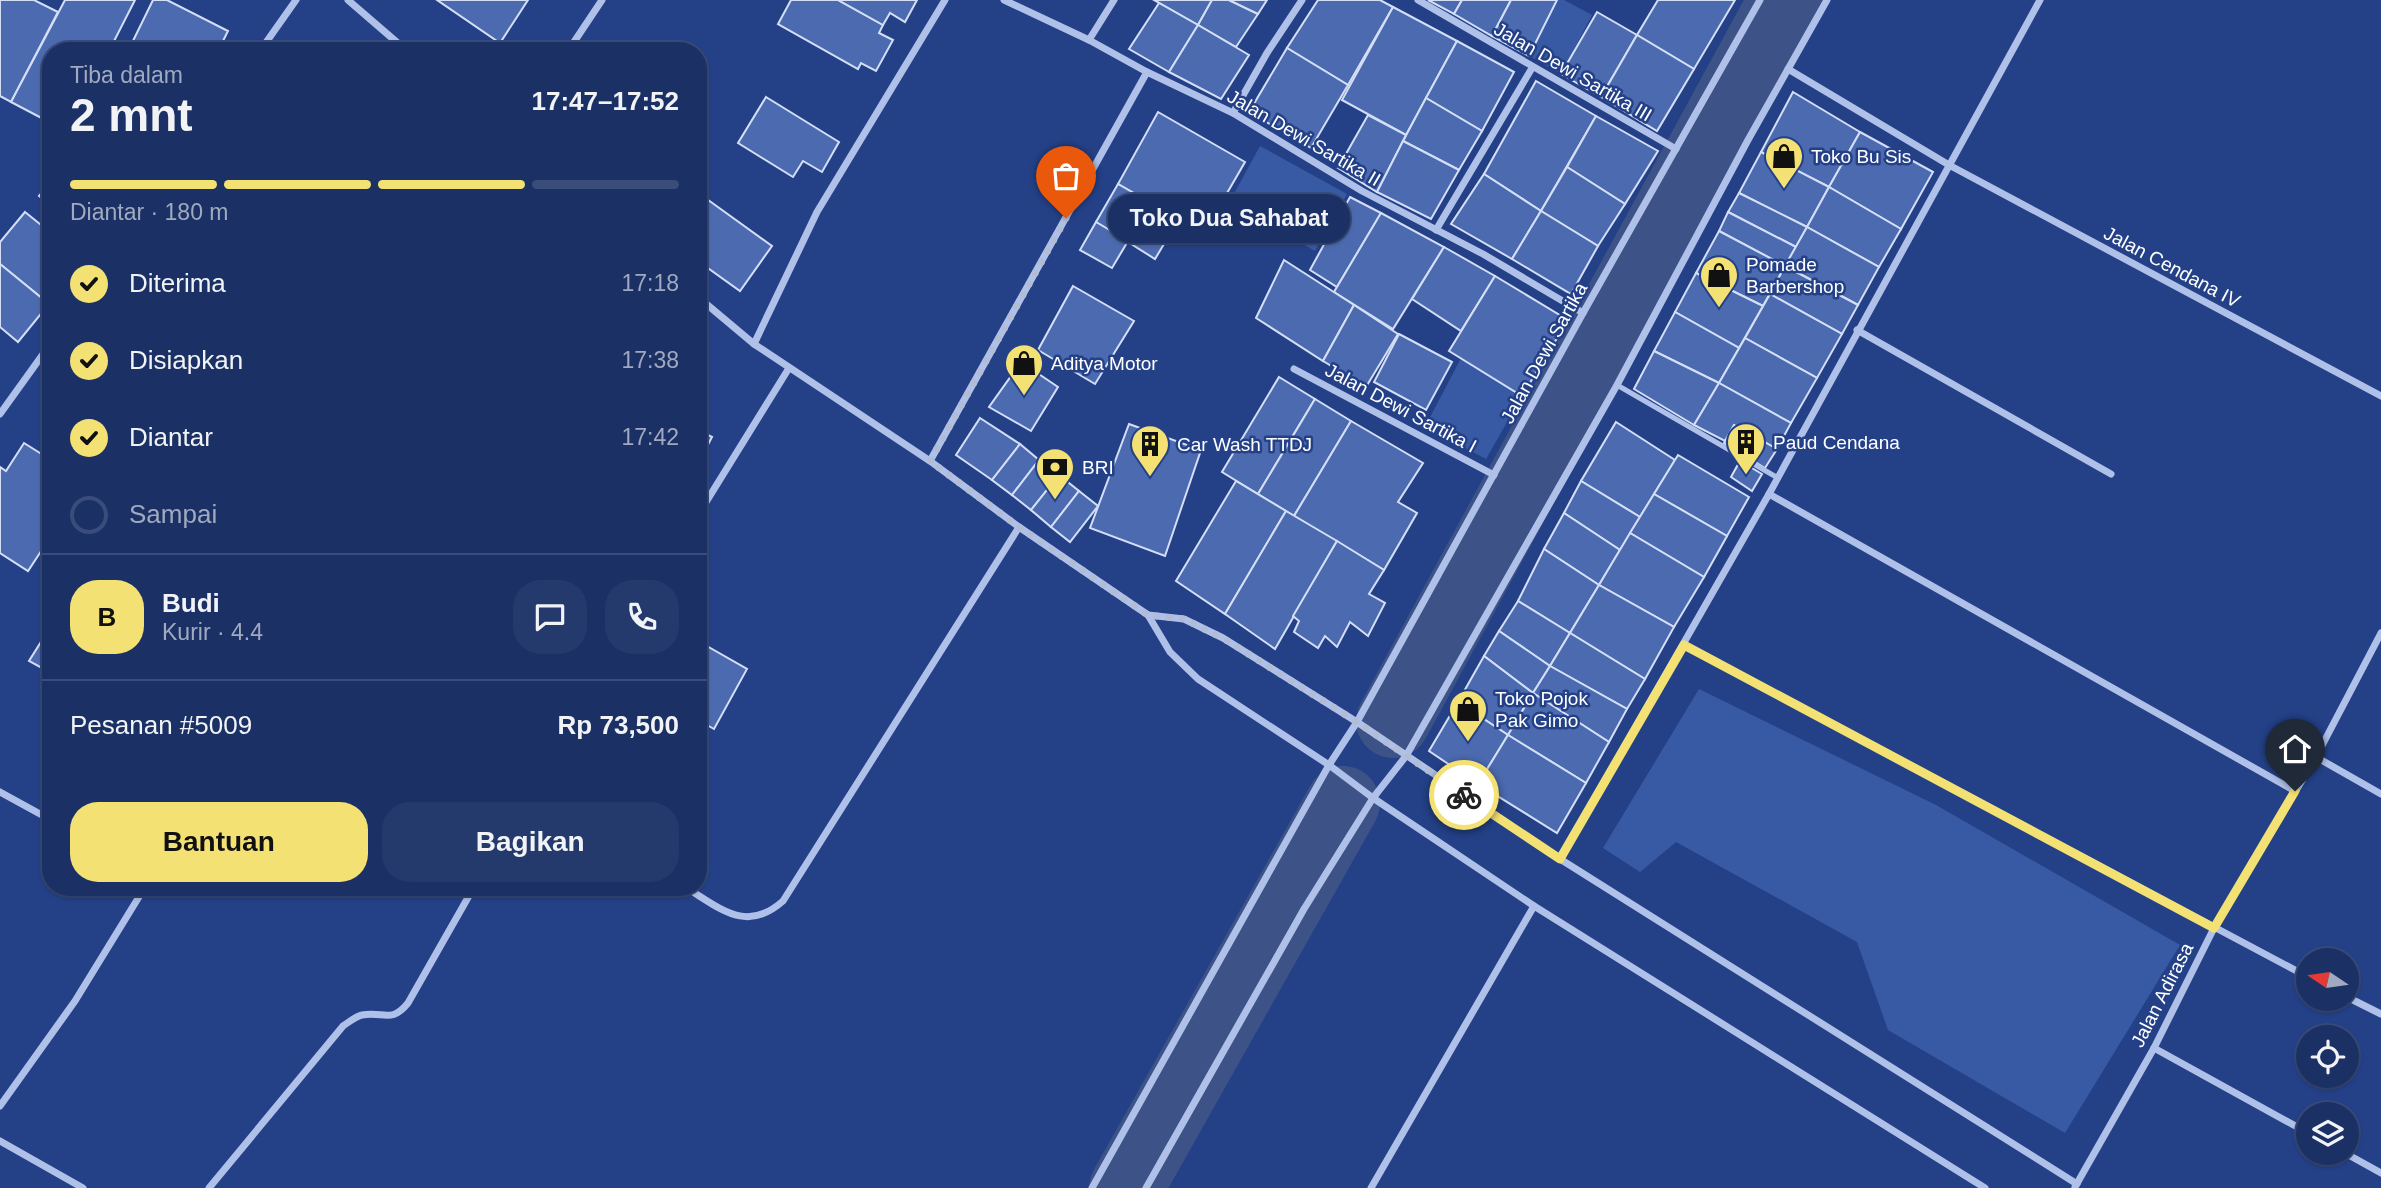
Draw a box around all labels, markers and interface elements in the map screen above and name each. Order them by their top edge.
street label: Jalan Dewi Sartika III [1490,18,1656,126]
text: Tiba dalam [70,62,183,88]
text: 17:47–17:52 [532,86,679,116]
street label: Jalan Dewi Sartika II [1224,86,1384,190]
text: 2 mnt [70,89,193,141]
shop icon: Toko Bu Sis [1763,135,1805,190]
pin [1036,146,1096,218]
place label: Toko Bu Sis [1811,146,1911,167]
icon: bag [1047,157,1085,195]
callout: Toko Dua Sahabat [1108,194,1350,242]
text: Diantar · 180 m [70,199,229,225]
text: Toko Dua Sahabat [1130,205,1328,231]
street label: Jalan Cendana IV [2100,222,2244,312]
shop icon: Pomade Barbershop [1698,254,1740,309]
place label: Pomade Barbershop [1746,254,1844,297]
icon: check [70,265,108,303]
text: Diterima [129,268,226,298]
text: 17:18 [621,270,679,296]
street label: Jalan Dewi Sartika [1497,279,1592,427]
icon: check [70,342,108,380]
shop icon: Aditya Motor [1003,342,1045,397]
text: Disiapkan [129,345,243,375]
text: 17:38 [621,347,679,373]
place label: Aditya Motor [1051,353,1158,374]
street label: Jalan Dewi Sartika I [1322,359,1480,457]
icon: check [70,419,108,457]
building icon: Paud Cendana [1725,421,1767,476]
text: Diantar [129,422,213,452]
building icon: Car Wash TTDJ [1129,423,1171,478]
text: 17:42 [621,424,679,450]
place label: Paud Cendana [1773,432,1900,453]
place label: Car Wash TTDJ [1177,434,1312,455]
bank icon: BRI [1034,446,1076,501]
place label: BRI [1082,457,1114,478]
text: Sampai [129,499,217,529]
button: chat [513,580,587,654]
button: phone [605,580,679,654]
text: Budi [162,588,220,618]
text: B [98,602,116,632]
text: Kurir · 4.4 [162,619,263,645]
shop icon: Toko Pojok Pak Gimo [1447,688,1489,743]
place label: Toko Pojok Pak Gimo [1495,688,1588,731]
text: Pesanan #5009 [70,710,252,740]
text: Rp 73,500 [558,710,679,740]
pin [2265,719,2325,791]
icon: home [2276,730,2314,768]
courier [1429,760,1499,830]
icon: bike [1445,776,1483,814]
button: Bantuan [70,802,368,882]
button: Bagikan [382,802,679,882]
street label: Jalan Adirasa [2127,939,2197,1051]
north arrow [2296,948,2359,1012]
map controls [2296,948,2359,1165]
button: locate [2296,1025,2359,1088]
button: layers [2296,1102,2359,1165]

